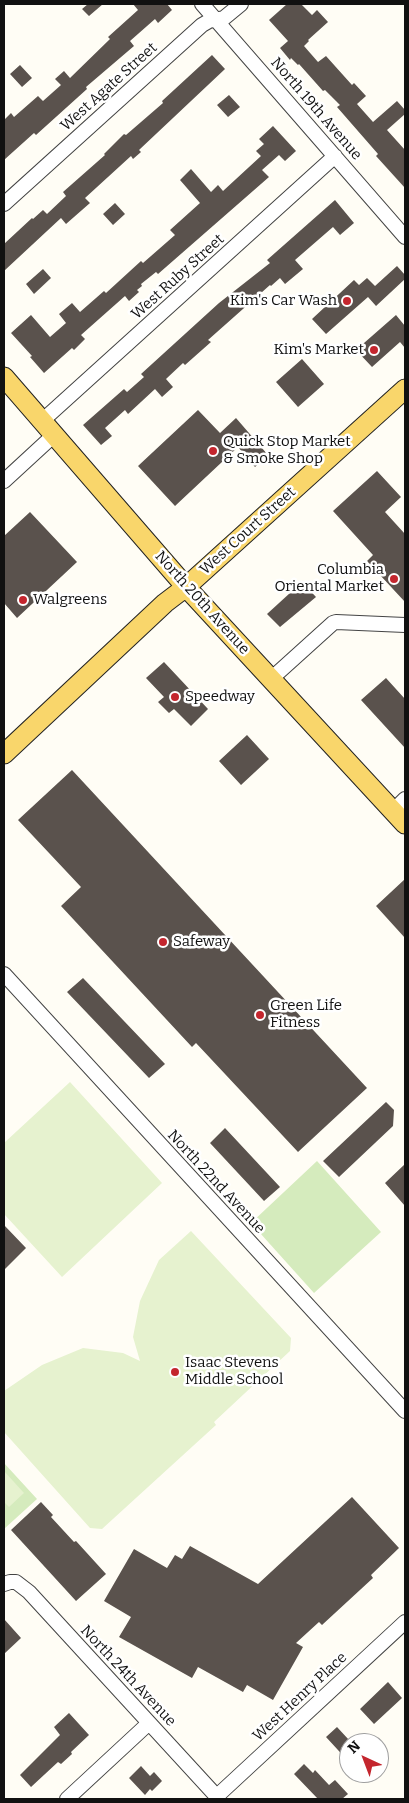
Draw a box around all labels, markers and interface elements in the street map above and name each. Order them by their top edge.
street label: West Agate Street [57,39,161,135]
street label: North 19th Avenue [267,54,365,164]
street label: West Ruby Street [128,231,228,323]
place label: Kim's Car Wash [230,292,337,310]
marker: Kim's Car Wash [341,295,353,307]
place label: Kim's Market [273,341,364,359]
marker: Kim's Market [368,344,380,356]
place label: Quick Stop Market & Smoke Shop [223,433,351,468]
marker: Quick Stop Market & Smoke Shop [207,445,219,457]
street label: West Court Street [196,483,300,579]
street label: North 20th Avenue [151,548,253,658]
place label: Columbia Oriental Market [274,561,384,596]
marker: Columbia Oriental Market [388,573,400,585]
place label: Walgreens [33,591,107,609]
marker: Walgreens [17,594,29,606]
place label: Speedway [185,688,255,706]
marker: Speedway [169,691,181,703]
place label: Safeway [173,933,230,951]
marker: Safeway [157,936,169,948]
place label: Green Life Fitness [270,997,342,1032]
marker: Green Life Fitness [254,1009,266,1021]
street label: North 22nd Avenue [163,1127,269,1237]
place label: Isaac Stevens Middle School [185,1354,283,1389]
marker: Isaac Stevens Middle School [169,1366,181,1378]
street label: North 24th Avenue [76,1622,180,1730]
street label: West Henry Place [249,1649,351,1745]
north arrow [339,1733,389,1783]
text: N [344,1737,364,1757]

